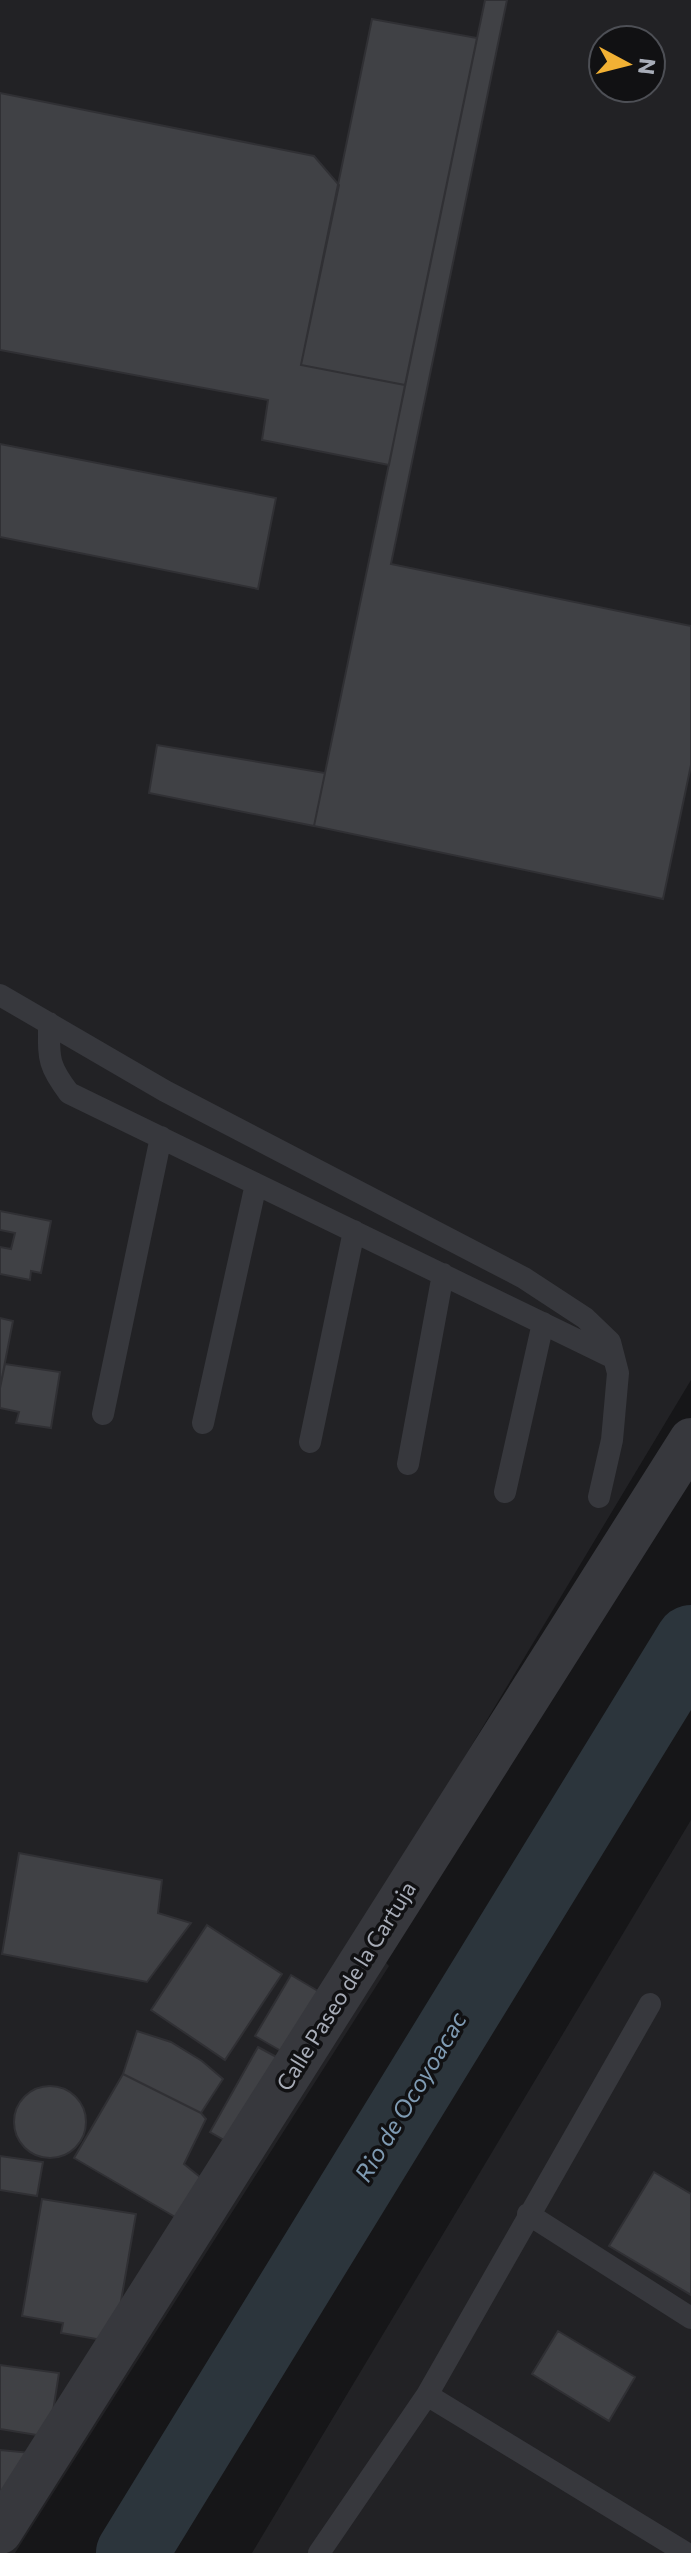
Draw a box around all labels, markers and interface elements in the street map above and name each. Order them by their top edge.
north arrow [587,24,667,104]
text: N [633,57,662,76]
street label: Calle Paseo de la Cartuja [270,1876,421,2095]
water label: Rio de Ocoyoacac [348,2006,472,2186]

